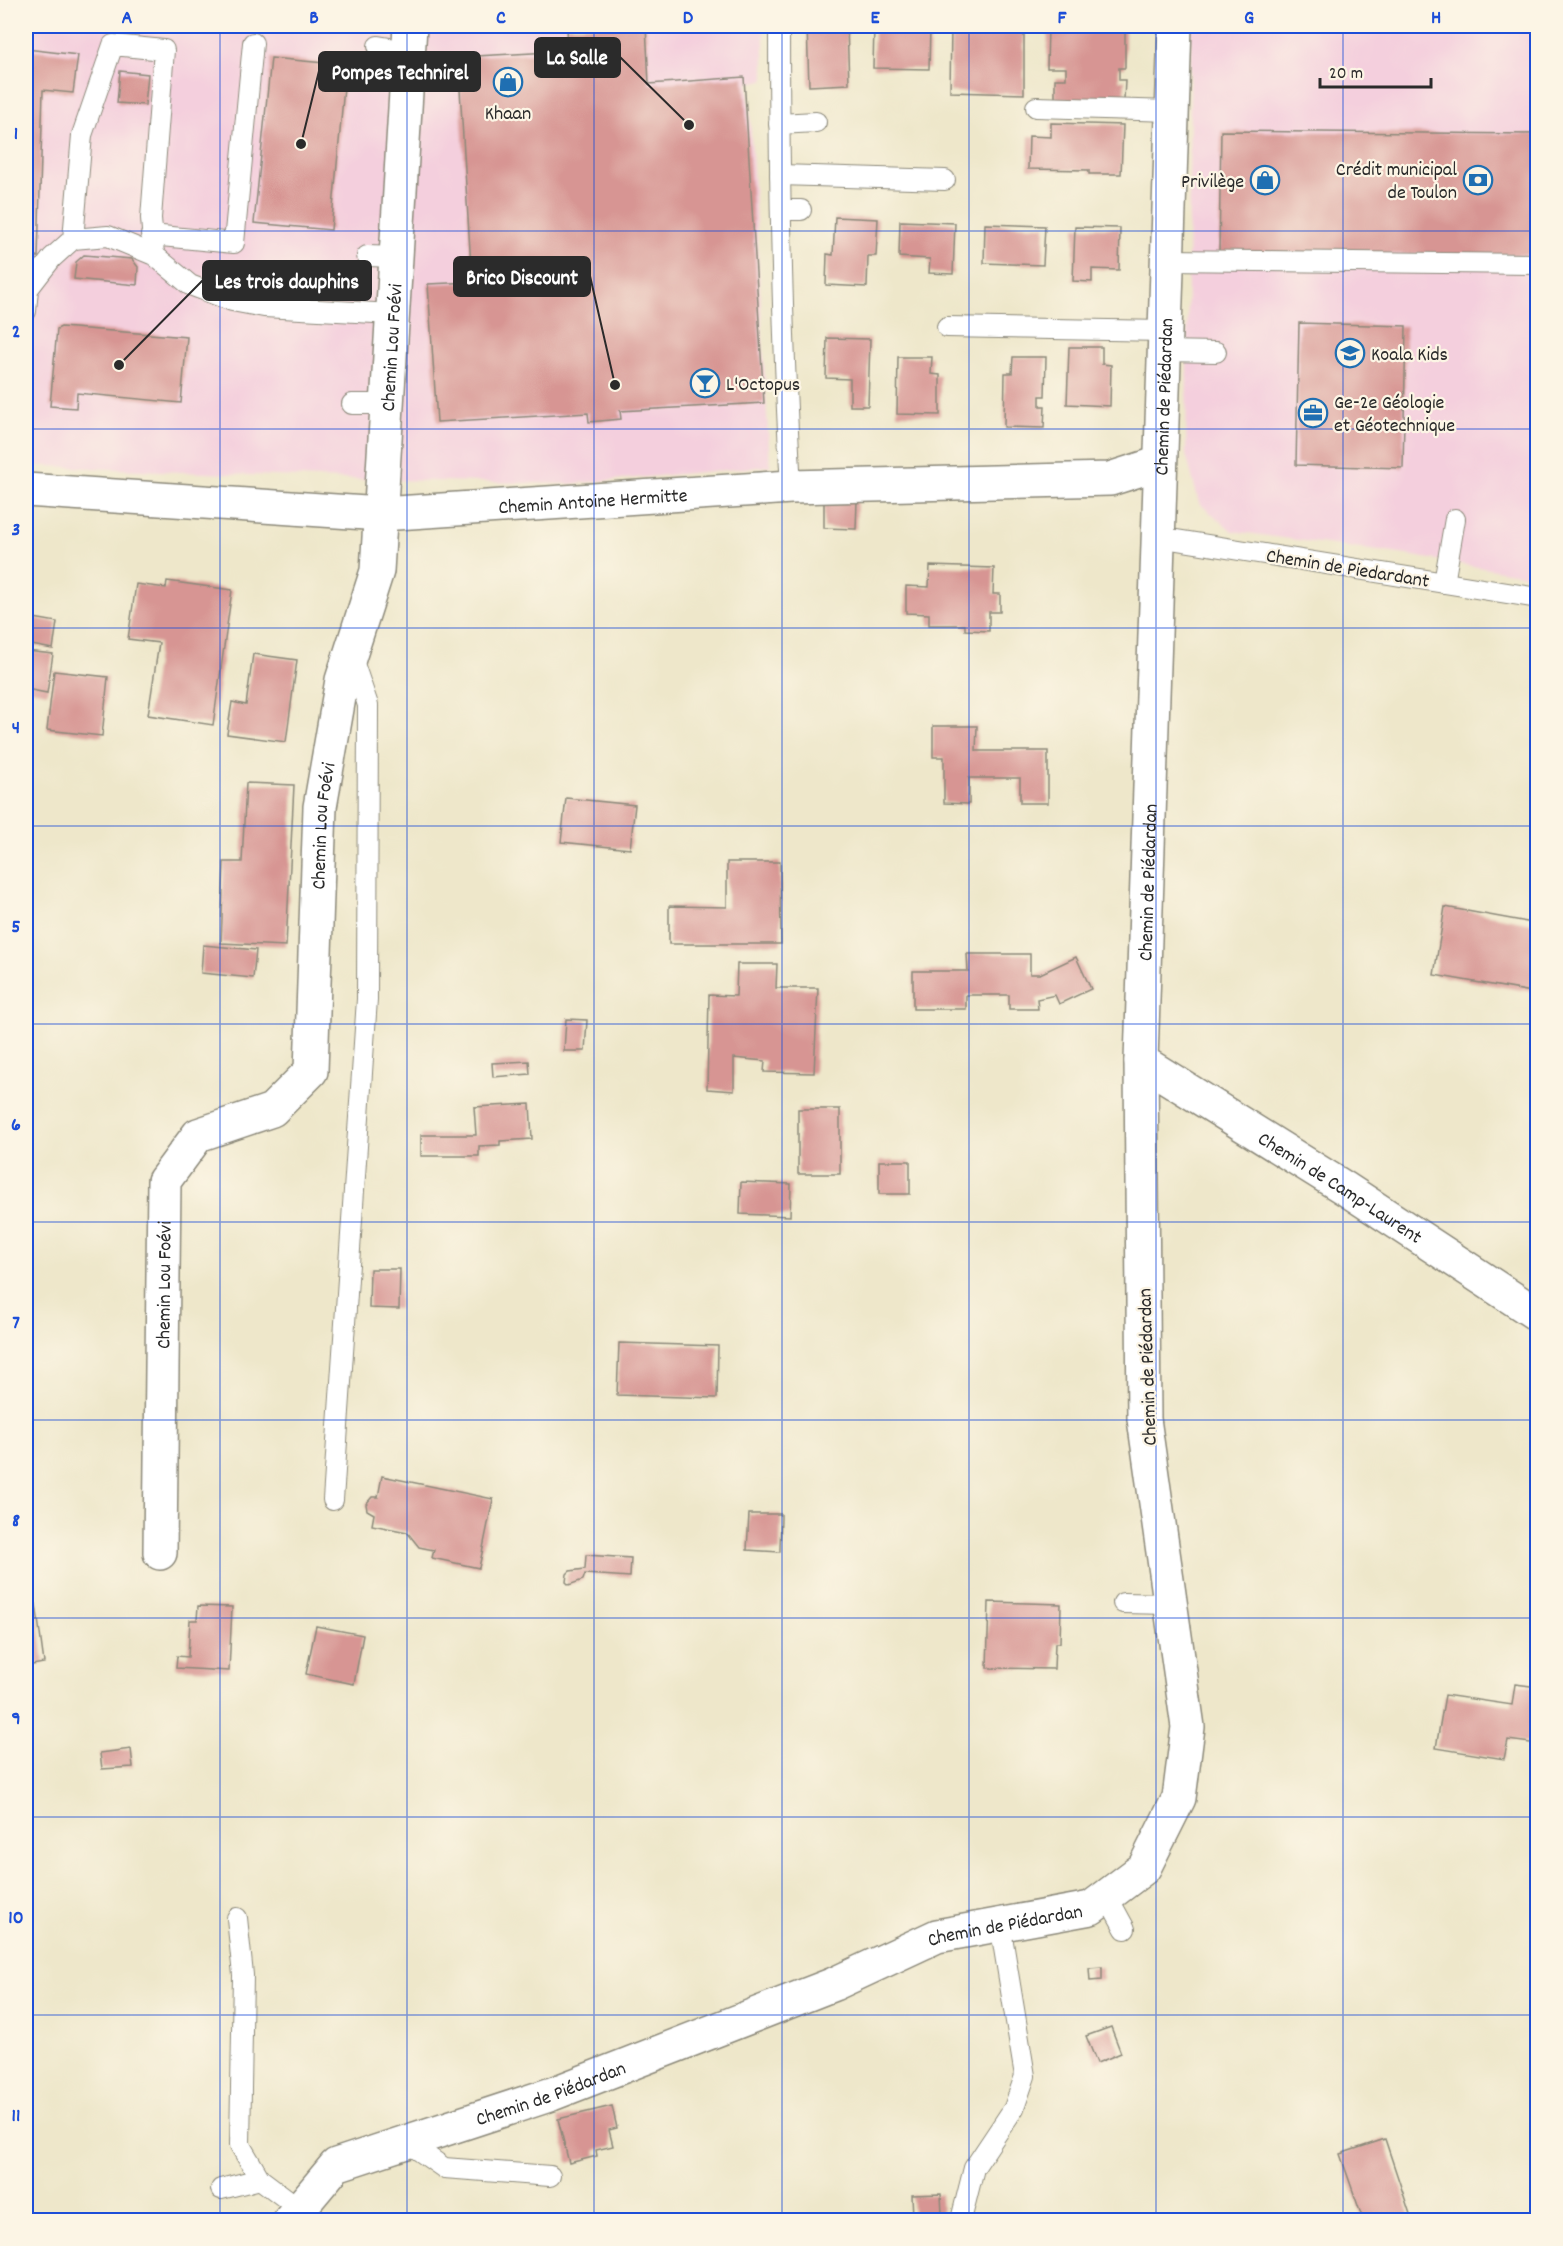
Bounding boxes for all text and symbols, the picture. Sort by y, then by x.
text: A [122,5,133,33]
text: B [309,5,319,33]
text: C [496,5,506,33]
text: D [683,5,694,33]
text: E [870,5,880,33]
text: F [1058,5,1068,33]
text: G [1244,5,1254,33]
text: H [1431,5,1441,33]
callout: La Salle [535,38,620,77]
text: La Salle [546,45,608,75]
scale bar [1320,51,1431,89]
callout: Pompes Technirel [319,52,480,91]
text: Pompes Technirel [331,60,470,90]
text: 20 m [1329,62,1363,87]
shop icon: Khaan [492,66,524,98]
place label: Khaan [485,101,531,129]
text: 1 [14,121,18,149]
place label: Crédit municipal de Toulon [1336,157,1457,208]
shop icon: Privilège [1249,164,1281,196]
bank icon: Crédit municipal de Toulon [1462,164,1494,196]
place label: Privilège [1181,169,1244,197]
callout: Brico Discount [454,257,590,296]
callout: Les trois dauphins [203,261,371,300]
text: Brico Discount [466,265,578,295]
text: Les trois dauphins [215,269,359,299]
street label: Chemin Lou Foévi [376,283,411,412]
street label: Chemin de Piédardan [1149,318,1182,476]
text: 2 [12,319,20,347]
school or university icon: Koala Kids [1334,337,1366,369]
place label: Koala Kids [1371,342,1448,370]
bar icon: L'Octopus [689,367,721,399]
place label: L'Octopus [726,372,800,400]
place label: Ge-2e Géologie et Géotechnique [1334,390,1455,441]
office icon: Ge-2e Géologie et Géotechnique [1297,397,1329,429]
street label: Chemin Antoine Hermitte [497,483,689,523]
text: 3 [12,517,20,545]
street label: Chemin de Piedardant [1264,543,1431,597]
text: 4 [12,715,20,743]
street label: Chemin Lou Foévi [306,760,345,890]
street label: Chemin de Piédardan [1133,803,1166,962]
text: 5 [11,914,21,942]
text: 6 [11,1112,21,1140]
street label: Chemin de Camp-Laurent [1252,1126,1427,1252]
street label: Chemin Lou Foévi [151,1221,181,1349]
street label: Chemin de Piédardan [1132,1288,1166,1446]
text: 7 [12,1310,20,1338]
text: 8 [12,1508,20,1536]
text: 9 [11,1706,21,1734]
street label: Chemin de Piédardan [923,1899,1085,1956]
text: 10 [8,1905,24,1933]
street label: Chemin de Piédardan [473,2056,631,2135]
text: 11 [12,2103,20,2131]

